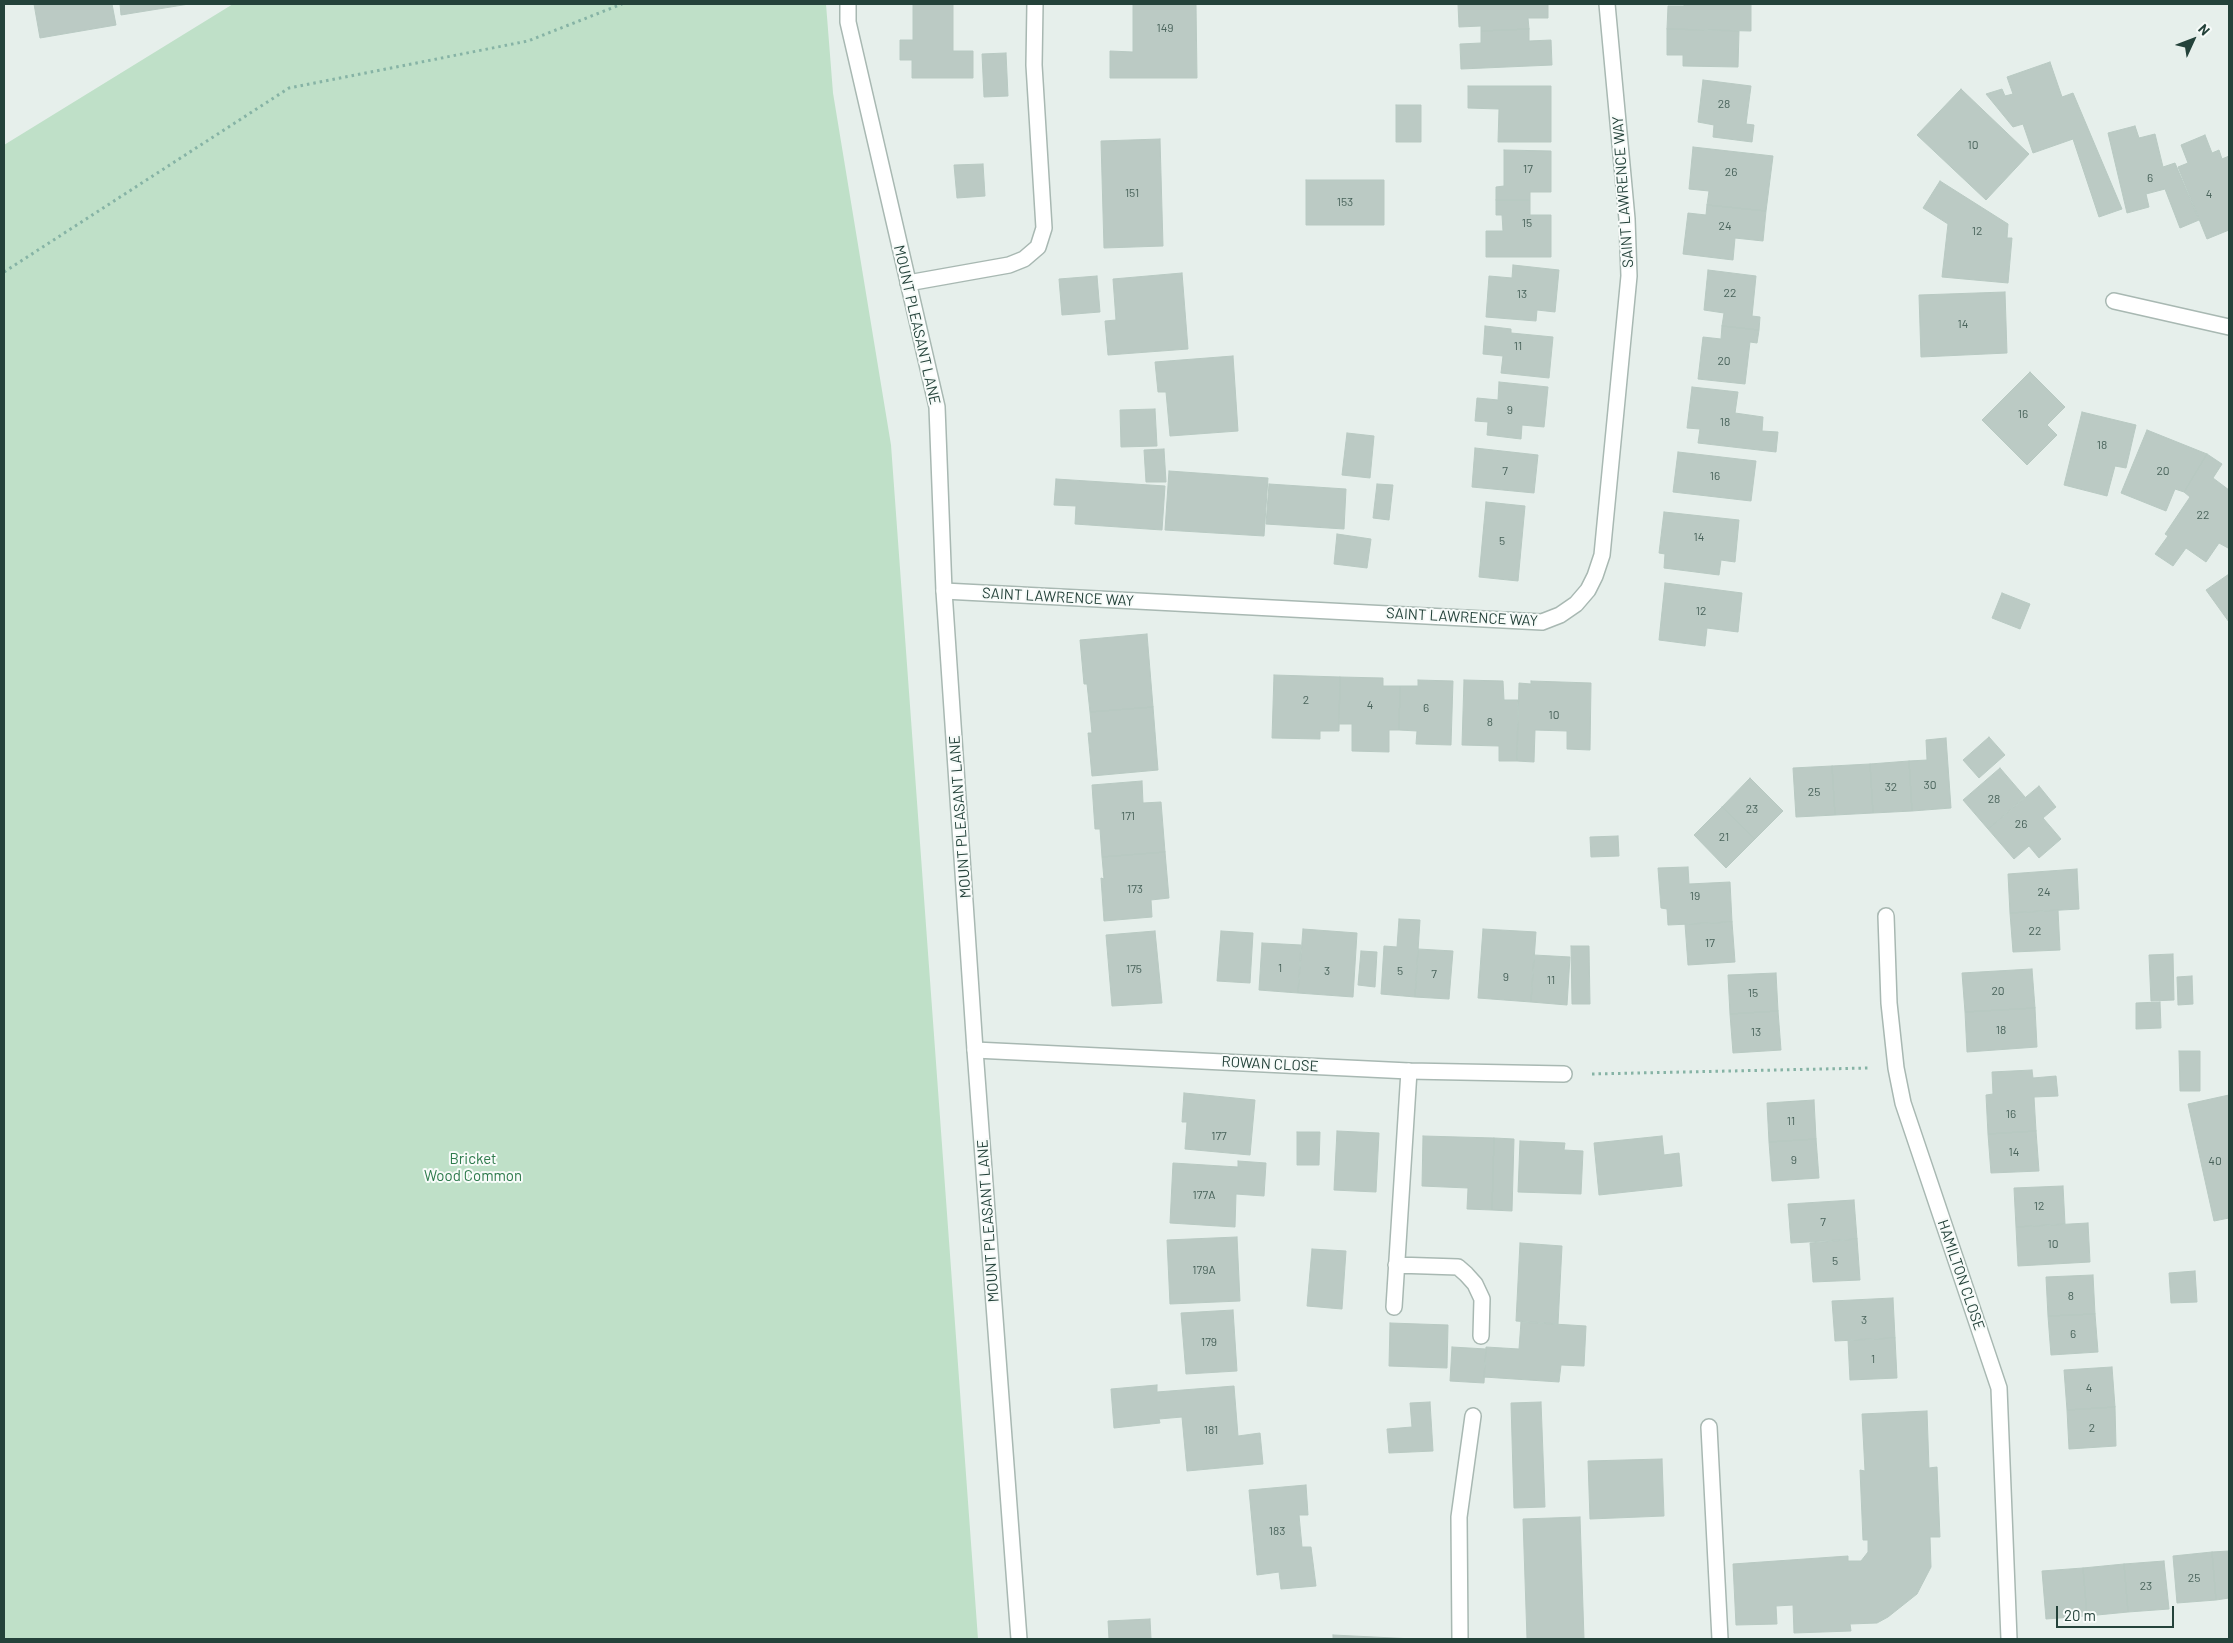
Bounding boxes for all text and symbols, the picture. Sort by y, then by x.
north arrow [2168,15,2218,65]
text: N [2195,20,2214,39]
house number: 149 [1156,21,1174,35]
house number: 28 [1718,97,1730,111]
street label: SAINT LAWRENCE WAY [1609,116,1637,268]
house number: 10 [1968,138,1978,152]
house number: 17 [1523,162,1533,176]
house number: 26 [1725,165,1737,179]
house number: 6 [2147,171,2153,185]
house number: 151 [1125,186,1139,200]
house number: 4 [2206,187,2212,201]
house number: 153 [1337,195,1353,209]
house number: 15 [1522,216,1532,230]
house number: 24 [1718,219,1732,233]
house number: 12 [1972,224,1982,238]
street label: MOUNT PLEASANT LANE [890,243,944,407]
house number: 22 [1724,286,1736,300]
house number: 13 [1517,287,1527,301]
house number: 14 [1958,317,1968,331]
house number: 11 [1514,339,1522,353]
house number: 20 [1717,354,1731,368]
house number: 9 [1507,403,1513,417]
house number: 16 [2018,407,2028,421]
house number: 18 [1720,415,1730,429]
house number: 18 [2097,438,2107,452]
house number: 7 [1502,464,1508,478]
house number: 20 [2156,464,2170,478]
house number: 16 [1710,469,1720,483]
house number: 22 [2197,508,2209,522]
house number: 14 [1694,530,1704,544]
house number: 5 [1499,534,1505,548]
street label: SAINT LAWRENCE WAY [982,584,1134,610]
street label: SAINT LAWRENCE WAY [1386,604,1538,630]
house number: 12 [1696,604,1706,618]
house number: 2 [1303,693,1309,707]
house number: 4 [1367,698,1373,712]
house number: 6 [1423,701,1429,715]
house number: 10 [1549,708,1559,722]
house number: 8 [1487,715,1493,729]
street label: MOUNT PLEASANT LANE [945,735,975,899]
house number: 30 [1924,778,1936,792]
house number: 32 [1885,780,1897,794]
house number: 25 [1808,785,1820,799]
house number: 28 [1988,792,2000,806]
house number: 23 [1746,802,1758,816]
house number: 171 [1121,809,1135,823]
house number: 26 [2015,817,2027,831]
house number: 21 [1719,830,1729,844]
house number: 173 [1127,882,1143,896]
house number: 24 [2037,885,2051,899]
house number: 19 [1690,889,1700,903]
house number: 22 [2029,924,2041,938]
house number: 17 [1705,936,1715,950]
house number: 1 [1278,961,1282,975]
house number: 175 [1126,962,1142,976]
house number: 3 [1324,964,1330,978]
house number: 5 [1397,964,1403,978]
house number: 7 [1431,967,1437,981]
house number: 9 [1503,970,1509,984]
house number: 11 [1547,973,1555,987]
house number: 20 [1991,984,2005,998]
house number: 15 [1748,986,1758,1000]
house number: 18 [1996,1023,2006,1037]
house number: 13 [1751,1025,1761,1039]
street label: ROWAN CLOSE [1221,1052,1319,1076]
house number: 16 [2006,1107,2016,1121]
house number: 11 [1787,1114,1795,1128]
house number: 177 [1211,1129,1227,1143]
street label: MOUNT PLEASANT LANE [973,1139,1003,1303]
house number: 14 [2009,1145,2019,1159]
park label: Bricket Wood Common [424,1150,522,1185]
house number: 9 [1791,1153,1797,1167]
house number: 40 [2208,1154,2222,1168]
house number: 177A [1193,1188,1215,1202]
house number: 12 [2034,1199,2044,1213]
house number: 7 [1820,1215,1826,1229]
street label: HAMILTON CLOSE [1934,1217,1988,1333]
house number: 10 [2048,1237,2058,1251]
house number: 5 [1832,1254,1838,1268]
house number: 179A [1192,1263,1216,1277]
house number: 8 [2068,1289,2074,1303]
house number: 3 [1861,1313,1867,1327]
house number: 6 [2070,1327,2076,1341]
house number: 179 [1201,1335,1217,1349]
house number: 1 [1871,1352,1875,1366]
house number: 4 [2086,1381,2092,1395]
house number: 2 [2089,1421,2095,1435]
house number: 181 [1204,1423,1218,1437]
house number: 183 [1269,1524,1285,1538]
house number: 25 [2188,1571,2200,1585]
house number: 23 [2140,1579,2152,1593]
scale bar [2058,1596,2176,1628]
text: 20 m [2064,1606,2096,1624]

